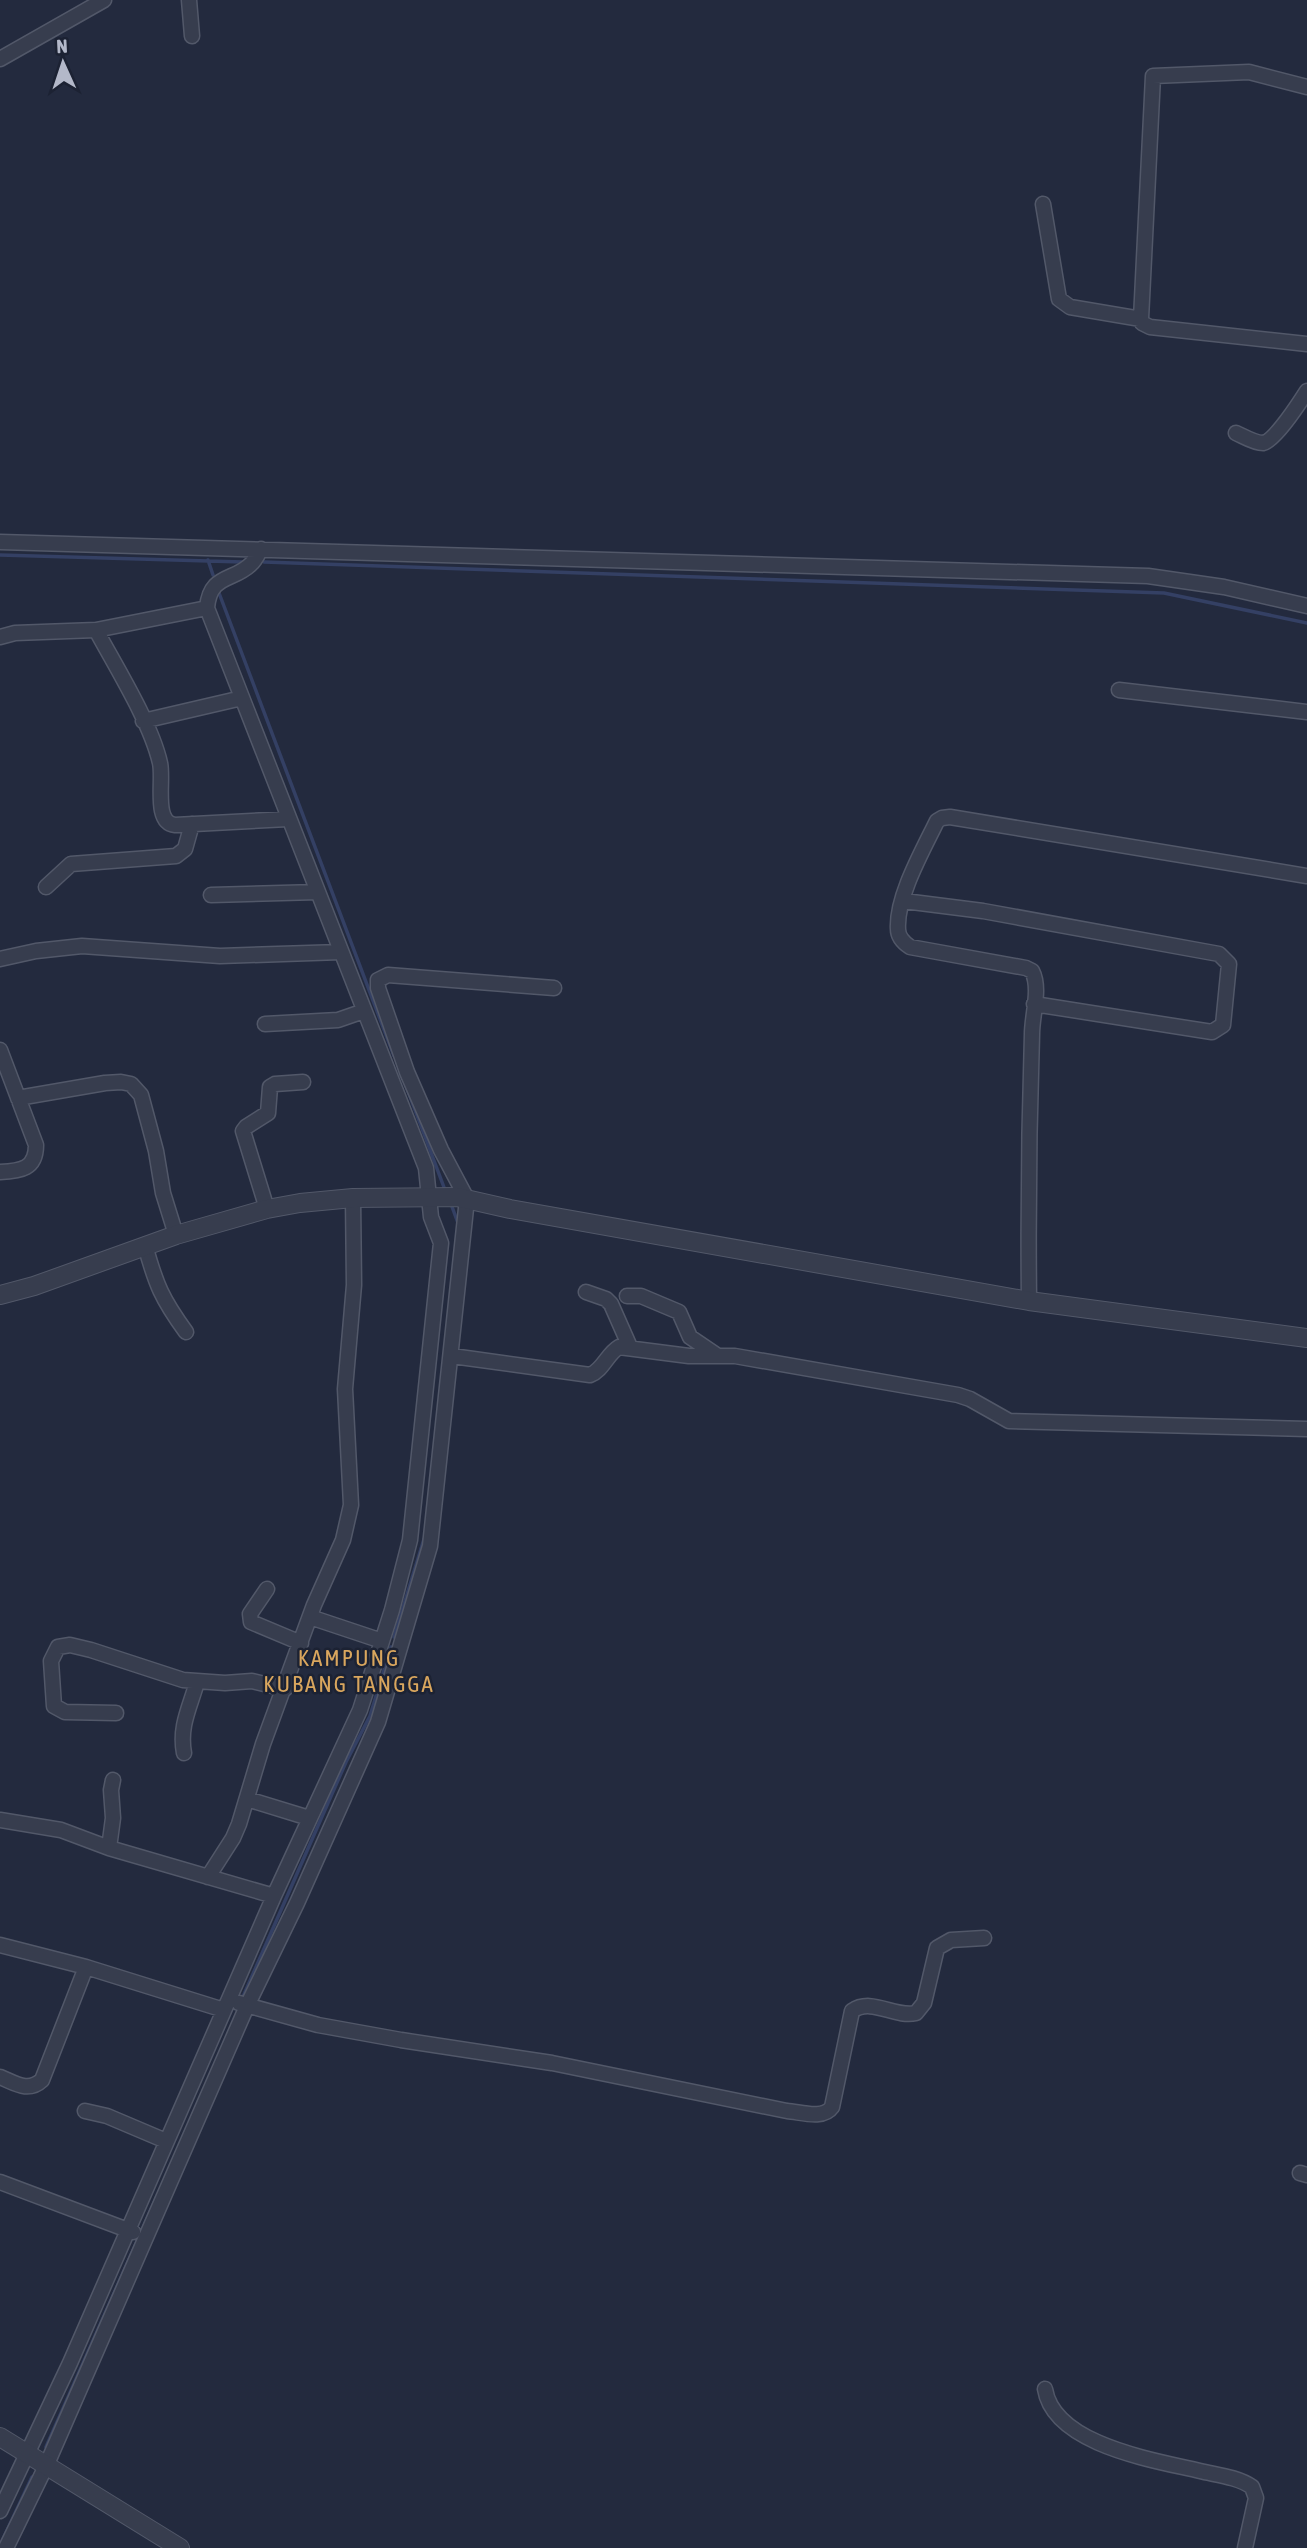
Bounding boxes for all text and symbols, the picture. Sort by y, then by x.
north arrow [28,28,98,98]
text: N [56,35,68,57]
district label: KAMPUNG KUBANG TANGGA [263,1645,435,1697]

